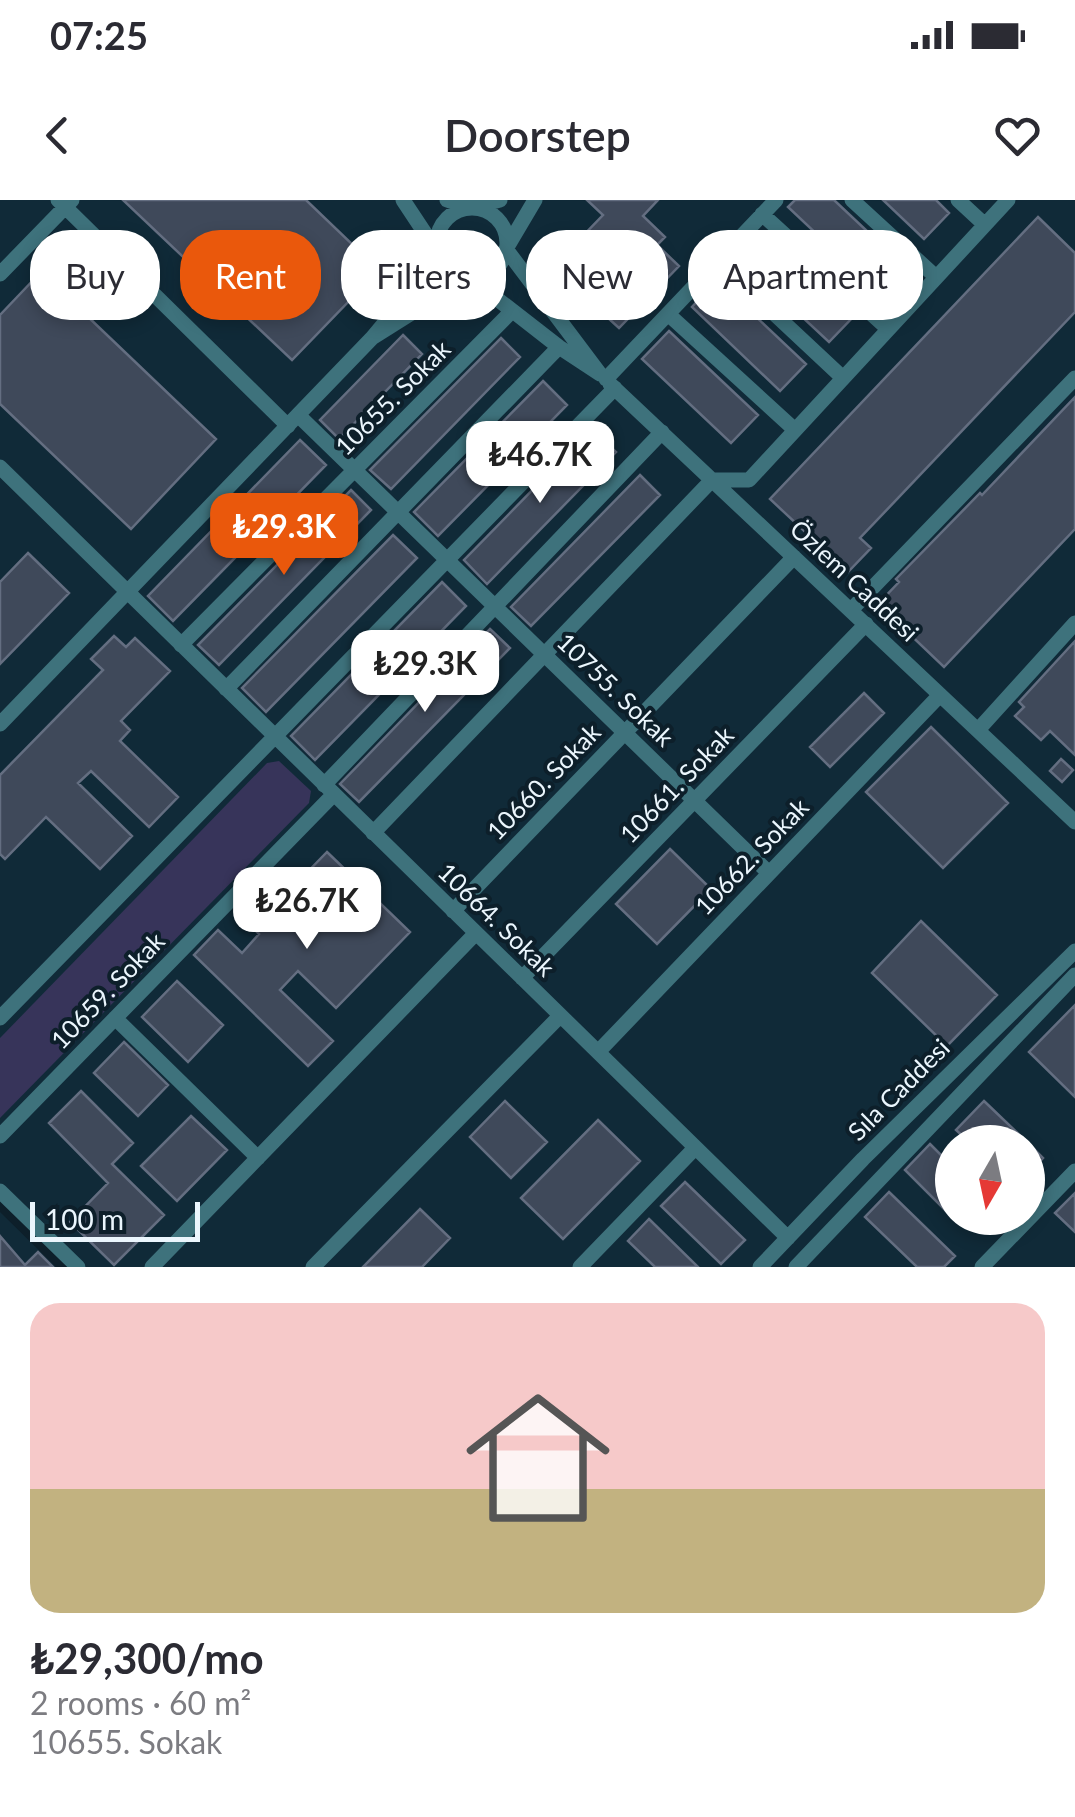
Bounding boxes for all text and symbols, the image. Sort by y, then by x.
text: 07:25 [50,12,148,58]
icon: back [30,108,85,163]
text: Doorstep [444,108,631,162]
icon: heart [990,108,1045,163]
chip: Buy [30,230,160,320]
chip: Rent [180,230,321,320]
chip: Filters [341,230,506,320]
chip: New [526,230,668,320]
chip: Apartment [688,230,923,320]
street label: 10655. Sokak [328,333,456,461]
pin: ₺46.7K [459,421,621,506]
text: ₺46.7K [488,434,592,473]
pin: ₺29.3K [203,493,365,578]
text: ₺29.3K [232,506,336,545]
street label: Özlem Caddesi [785,513,925,647]
street label: 10755. Sokak [552,626,681,752]
pin: ₺29.3K [344,630,506,715]
text: ₺29.3K [373,643,477,682]
street label: 10660. Sokak [480,716,606,845]
street label: 10661. Sokak [613,719,739,848]
street label: 10662. Sokak [688,791,814,920]
street label: 10664. Sokak [433,856,562,982]
pin: ₺26.7K [226,867,388,952]
text: ₺26.7K [255,880,359,919]
street label: 10659. Sokak [44,925,170,1054]
street label: Sıla Caddesi [841,1032,955,1146]
north arrow [935,1125,1045,1235]
map controls [935,1125,1045,1235]
scale bar [30,1197,200,1242]
text: 100 m [45,1202,124,1236]
icon: home [448,1368,628,1548]
text: ₺29,300/mo [30,1633,264,1683]
text: 2 rooms · 60 m² [30,1683,251,1722]
text: 10655. Sokak [30,1722,222,1761]

